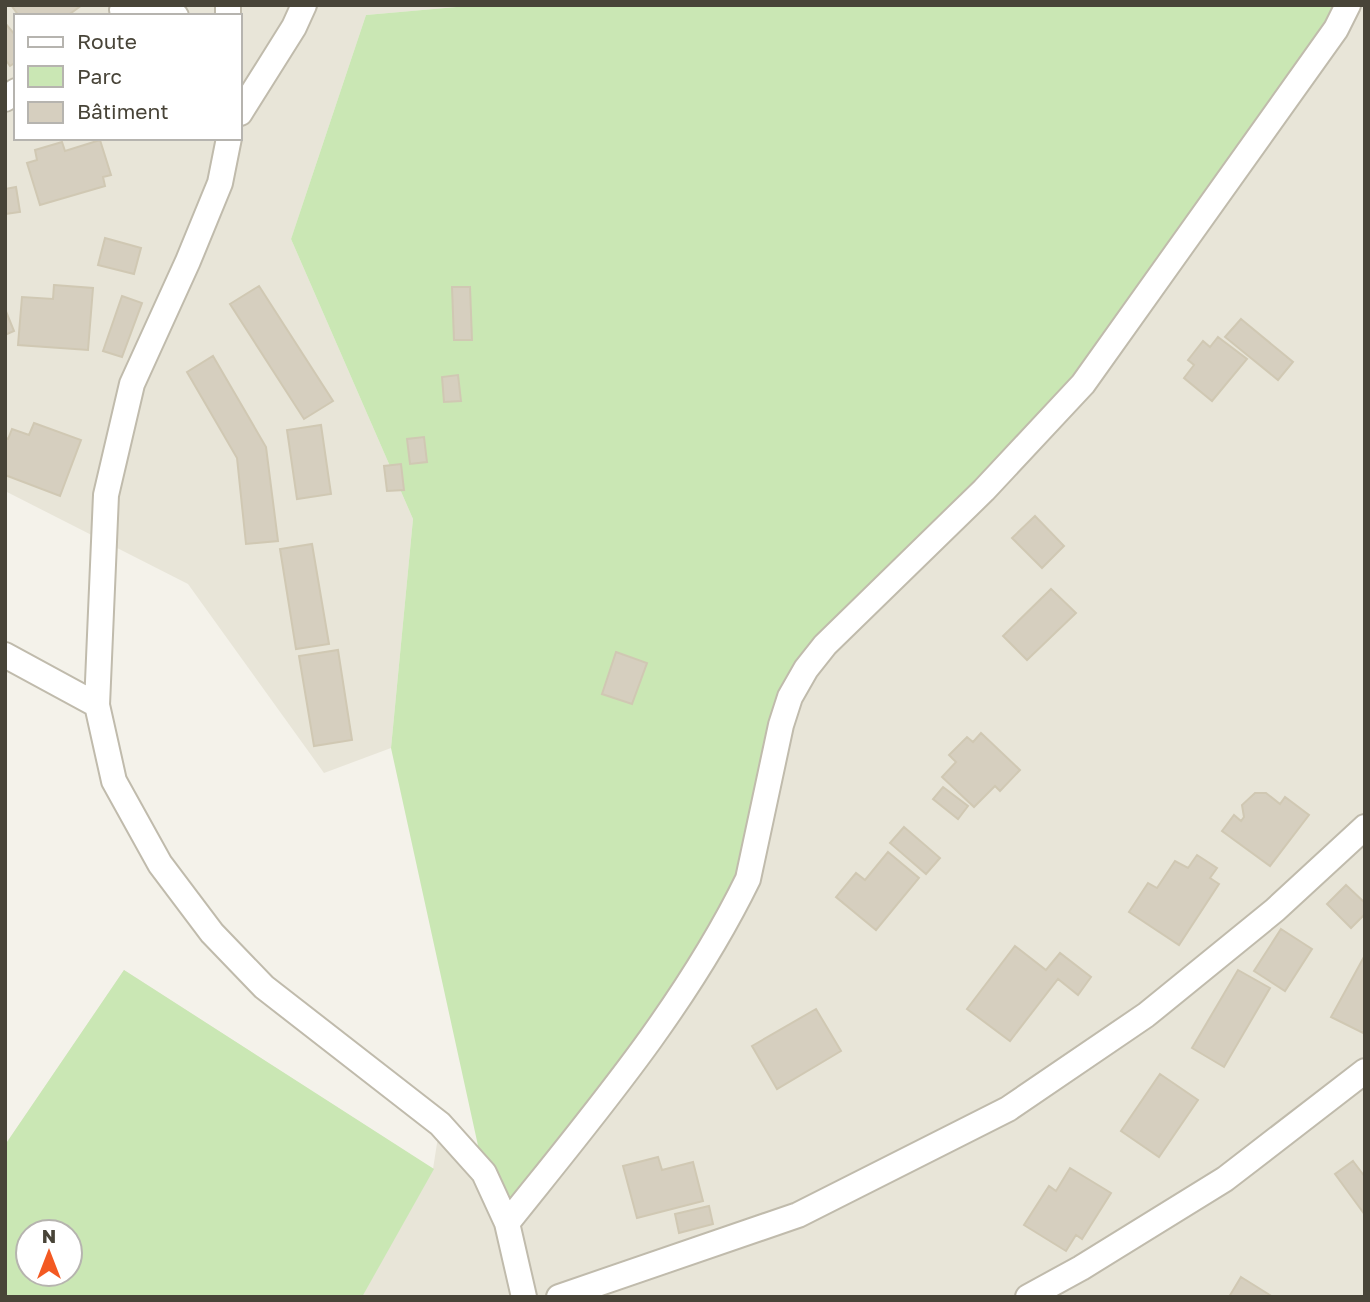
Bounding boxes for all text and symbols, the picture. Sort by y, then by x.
legend [14,14,242,140]
text: Route [77,28,137,54]
text: Parc [77,63,122,89]
text: Bâtiment [77,98,169,124]
north arrow [14,1218,84,1288]
text: N [42,1224,56,1247]

